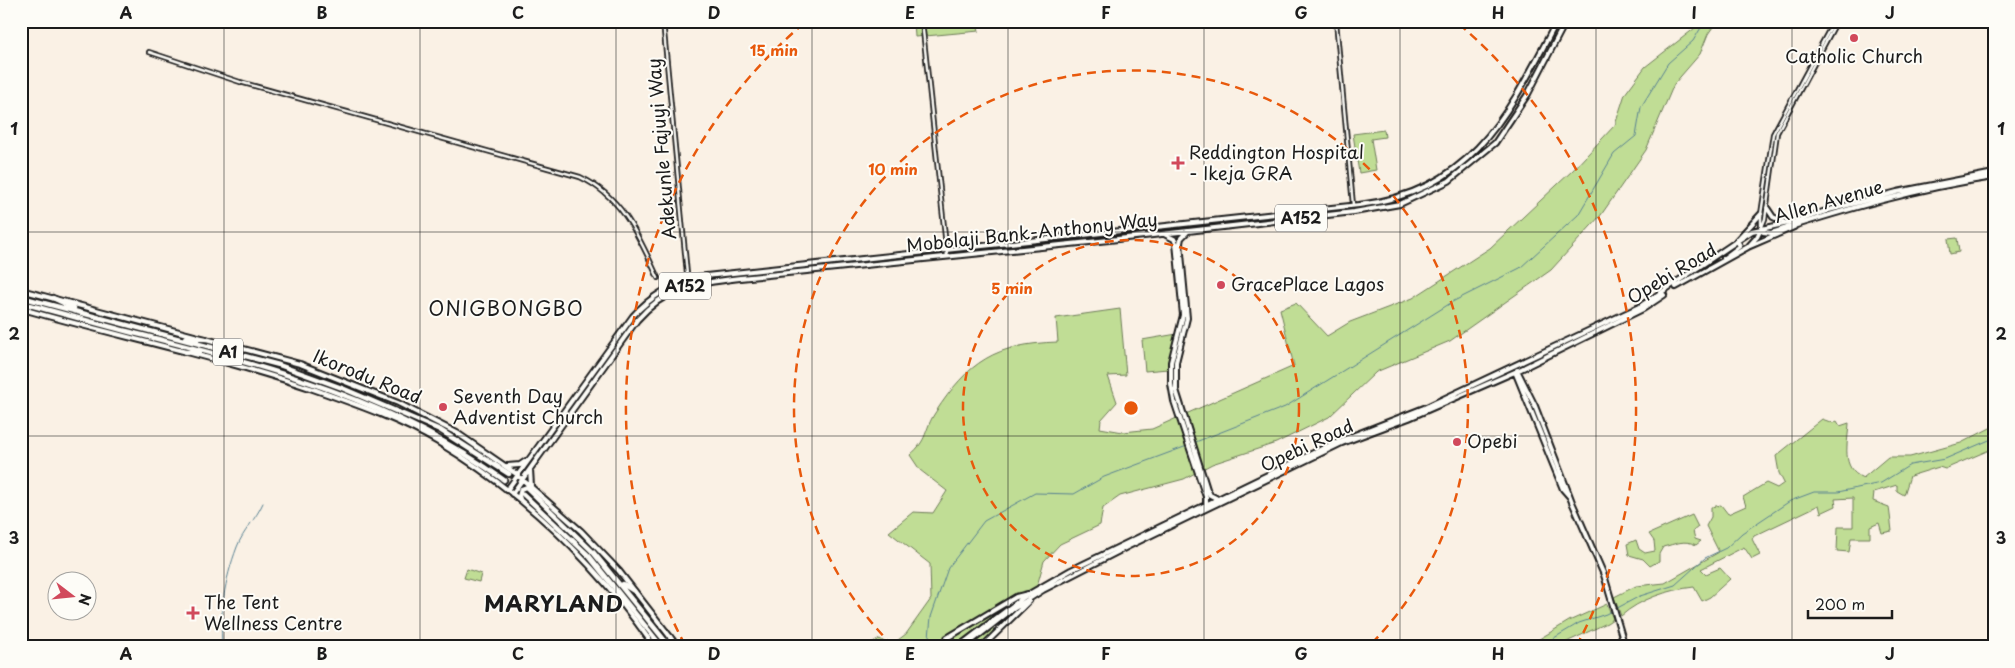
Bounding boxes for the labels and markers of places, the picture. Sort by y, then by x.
marker: Catholic Church [1848,32,1860,44]
place label: Catholic Church [1785,42,1923,69]
place label: Reddington Hospital - Ikeja GRA [1189,138,1364,186]
marker: Reddington Hospital - Ikeja GRA [1171,156,1185,170]
place label: GracePlace Lagos [1231,270,1384,297]
marker: GracePlace Lagos [1215,279,1227,291]
place label: Seventh Day Adventist Church [453,382,603,430]
centre of rings [1122,399,1140,417]
marker: Seventh Day Adventist Church [437,401,449,413]
place label: Opebi [1467,427,1517,454]
marker: Opebi [1451,436,1463,448]
place label: The Tent Wellness Centre [204,588,342,636]
marker: The Tent Wellness Centre [186,606,200,620]

